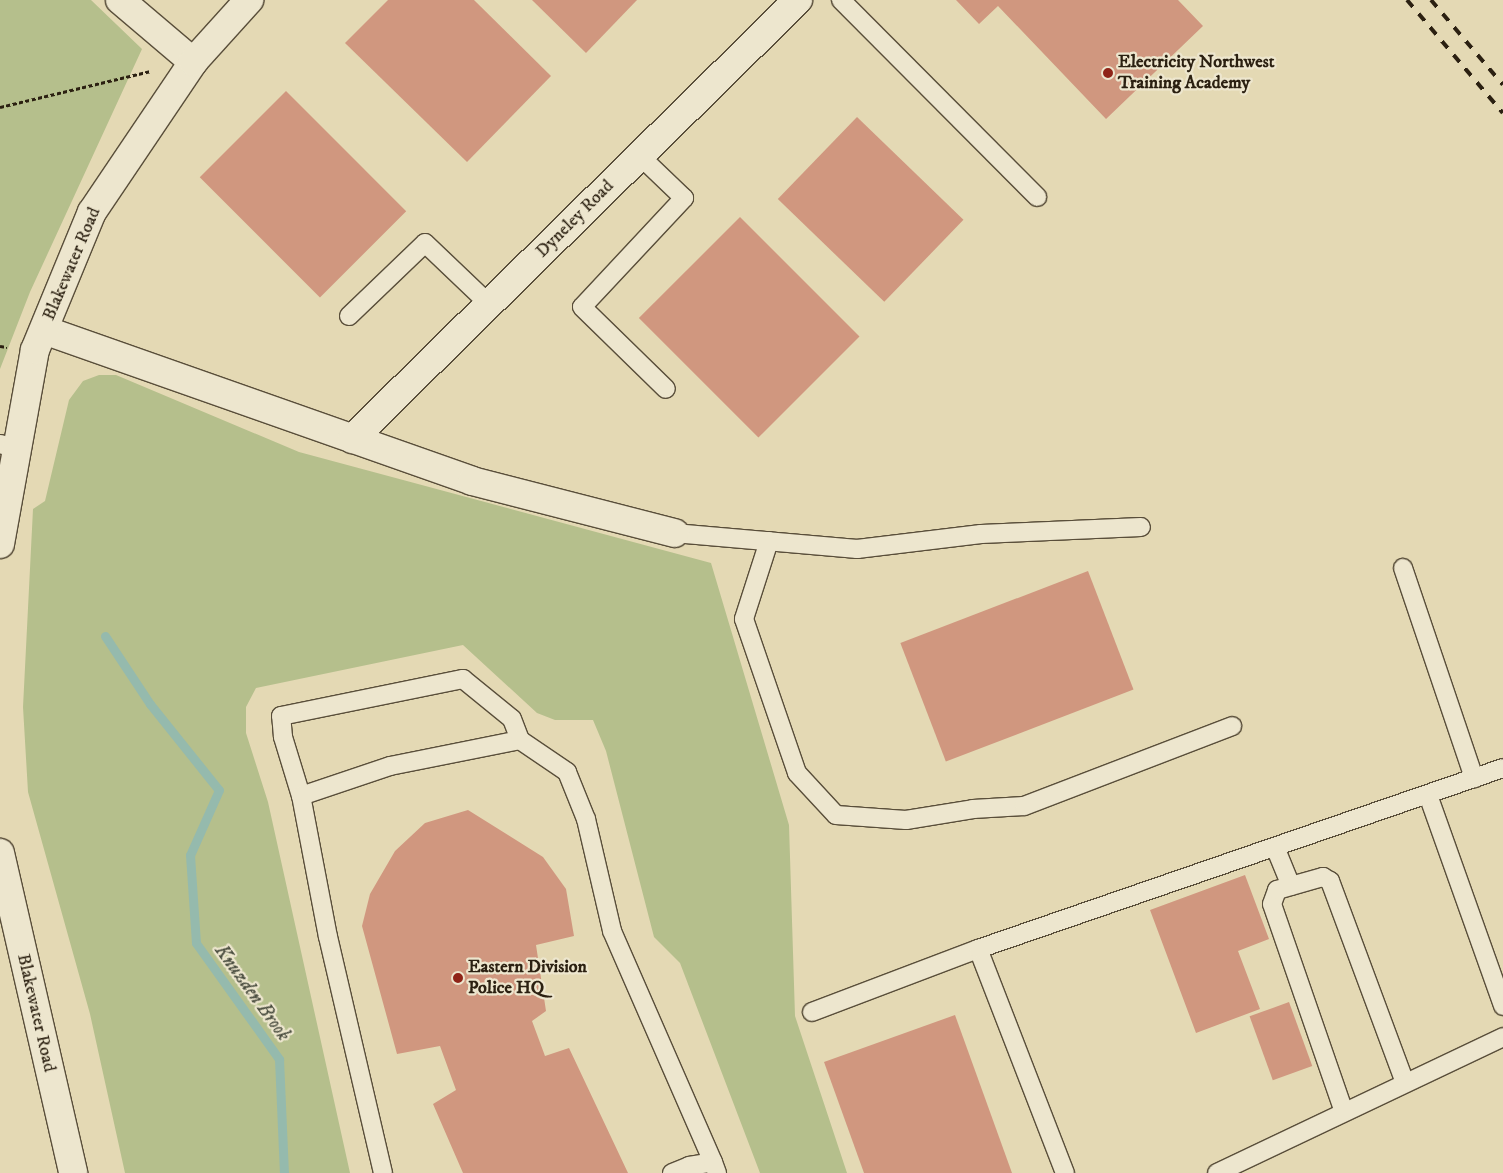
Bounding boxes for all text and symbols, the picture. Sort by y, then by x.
place label: Electricity Northwest Training Academy [1118,52,1274,94]
marker: Electricity Northwest Training Academy [1102,67,1114,79]
street label: Dyneley Road [532,176,618,262]
street label: Blakewater Road [38,204,106,324]
water label: Knuzden Brook [209,940,295,1046]
street label: Blakewater Road [12,952,60,1074]
place label: Eastern Division Police HQ [468,957,587,1000]
marker: Eastern Division Police HQ [452,972,464,984]

